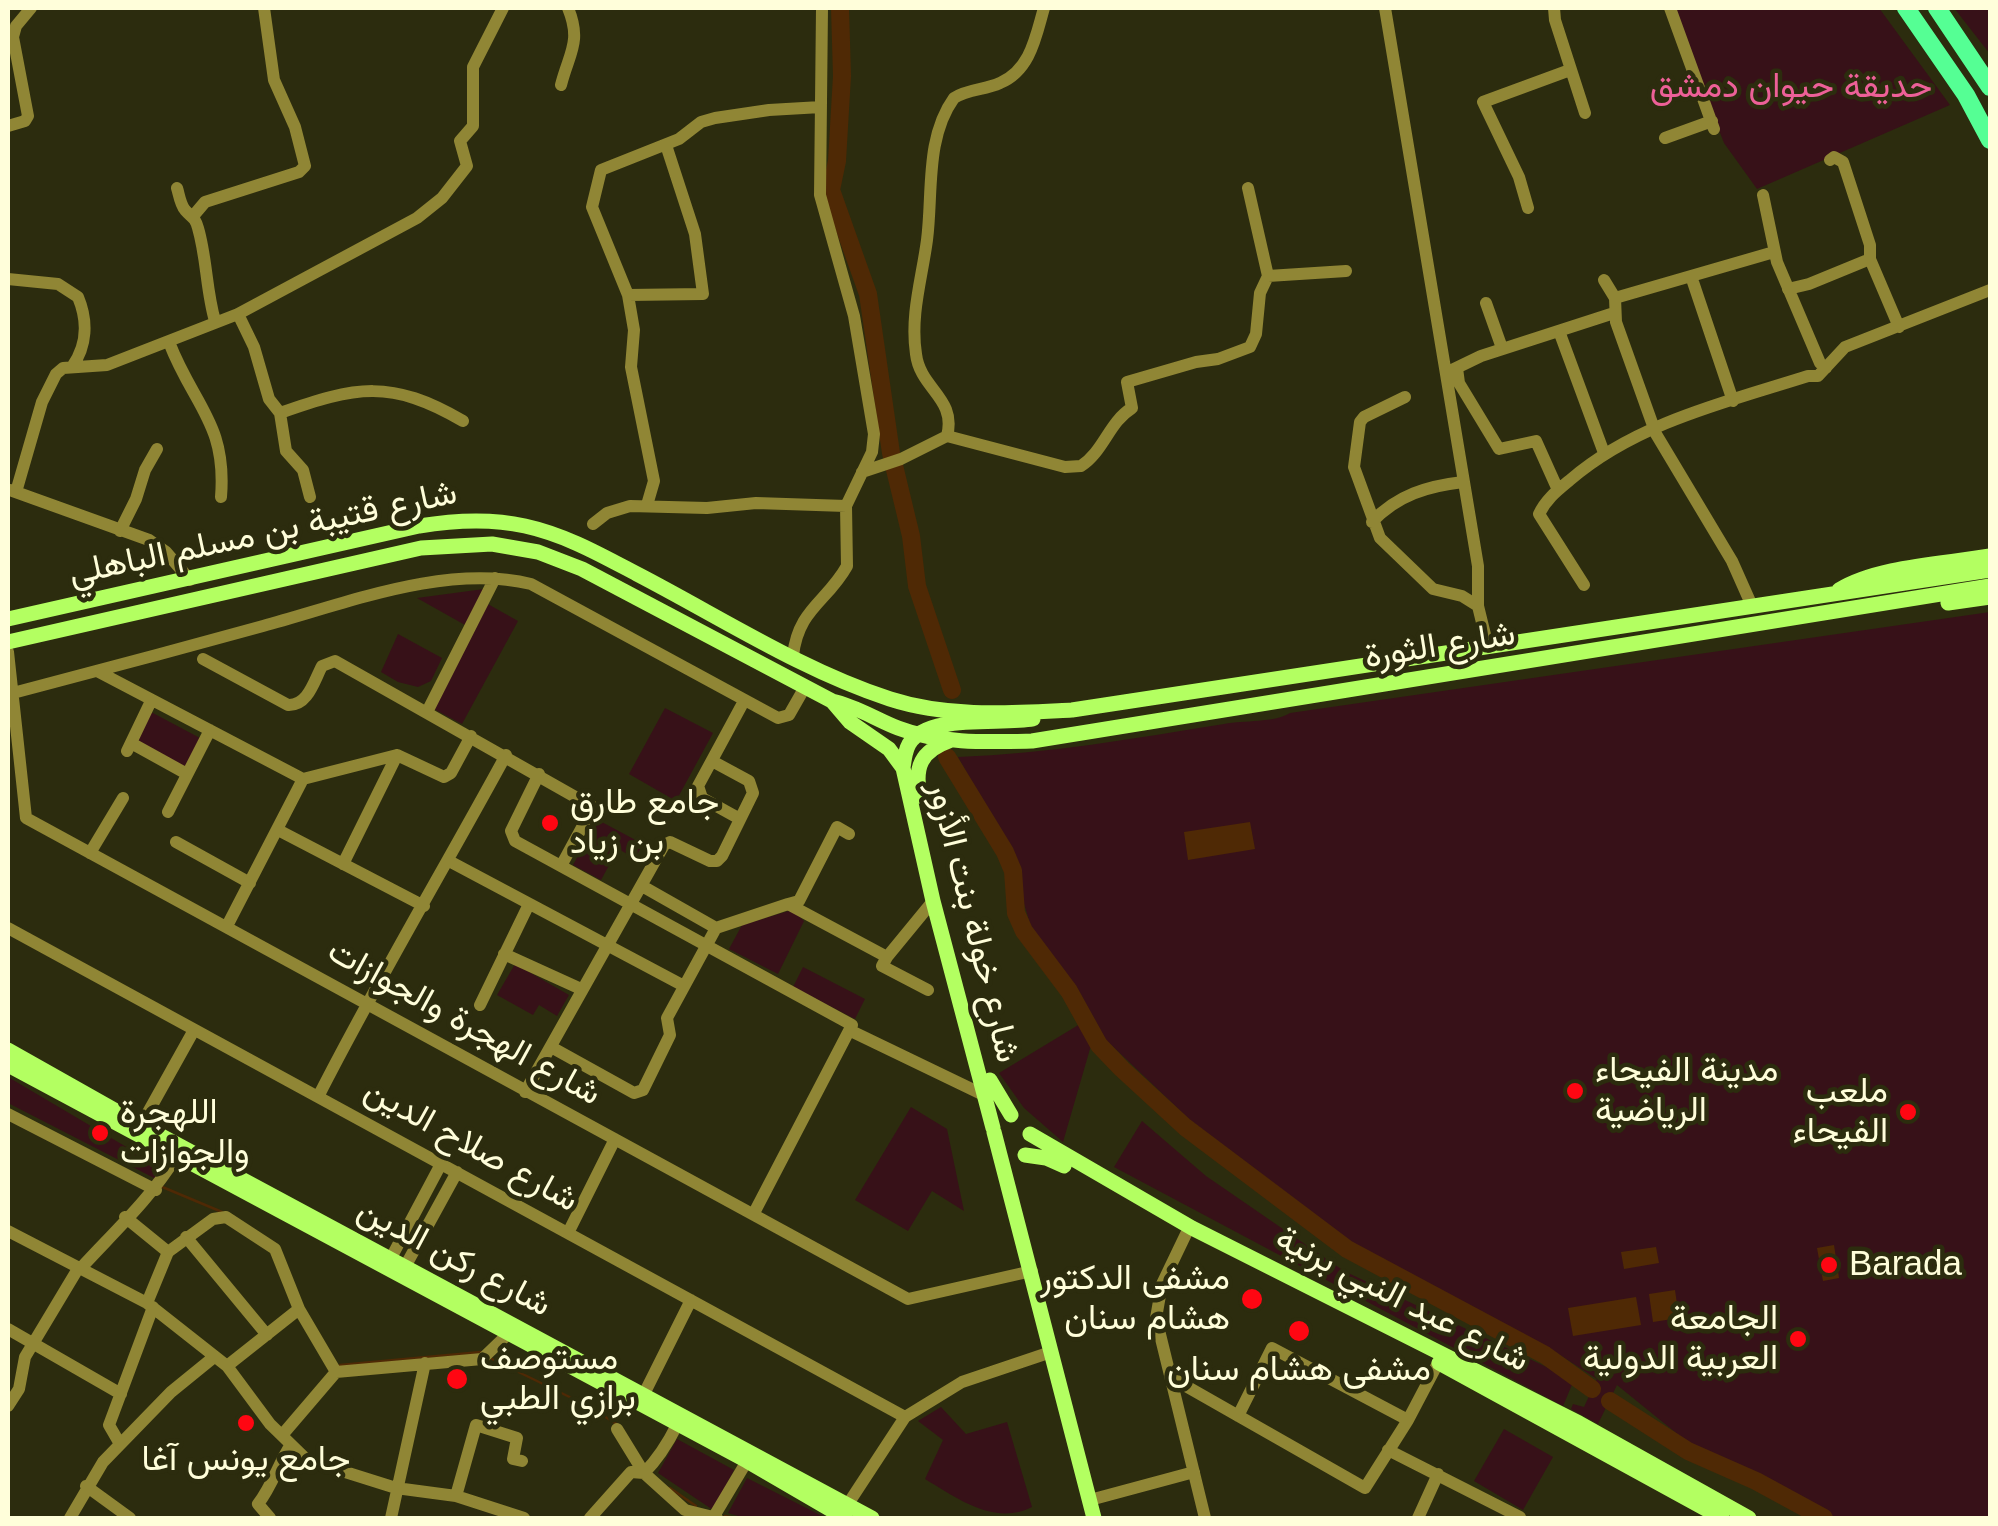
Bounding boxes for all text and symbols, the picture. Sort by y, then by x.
park label: حديقة حيوان دمشق [1650,66,1932,108]
street label: شارع قتيبة بن مسلم الباهلي [65,472,461,596]
street label: شارع الثورة [1362,613,1518,679]
street label: شارع خولة بنت الأزور [918,777,1028,1067]
place label: جامع طارق بن زياد [570,782,719,864]
marker: جامع طارق بن زياد [539,812,561,834]
street label: شارع الهجرة والجوازات [320,930,608,1116]
place label: مدينة الفيحاء الرياضية [1595,1050,1778,1132]
street label: شارع صلاح الدين [357,1070,585,1222]
place label: ملعب الفيحاء [1793,1071,1888,1153]
marker: مدينة الفيحاء الرياضية [1564,1080,1586,1102]
place label: اللهجرة والجوازات [120,1092,250,1174]
marker: ملعب الفيحاء [1897,1101,1919,1123]
marker: اللهجرة والجوازات [89,1122,111,1144]
street label: شارع ركن الدين [350,1189,558,1327]
street label: شارع عبد النبي برنية [1268,1218,1536,1382]
place label: Barada [1849,1244,1962,1286]
marker: Barada [1818,1254,1840,1276]
place label: مشفى الدكتور هشام سنان [1040,1258,1230,1340]
marker: مشفى الدكتور هشام سنان [1239,1286,1265,1312]
place label: الجامعة العربية الدولية [1583,1298,1778,1380]
marker: مشفى هشام سنان [1286,1318,1312,1344]
marker: الجامعة العربية الدولية [1787,1328,1809,1350]
place label: مستوصف برازي الطبي [480,1338,636,1420]
place label: مشفى هشام سنان [1167,1349,1431,1391]
marker: مستوصف برازي الطبي [444,1366,470,1392]
marker: جامع يونس آغا [235,1412,257,1434]
place label: جامع يونس آغا [142,1439,350,1481]

